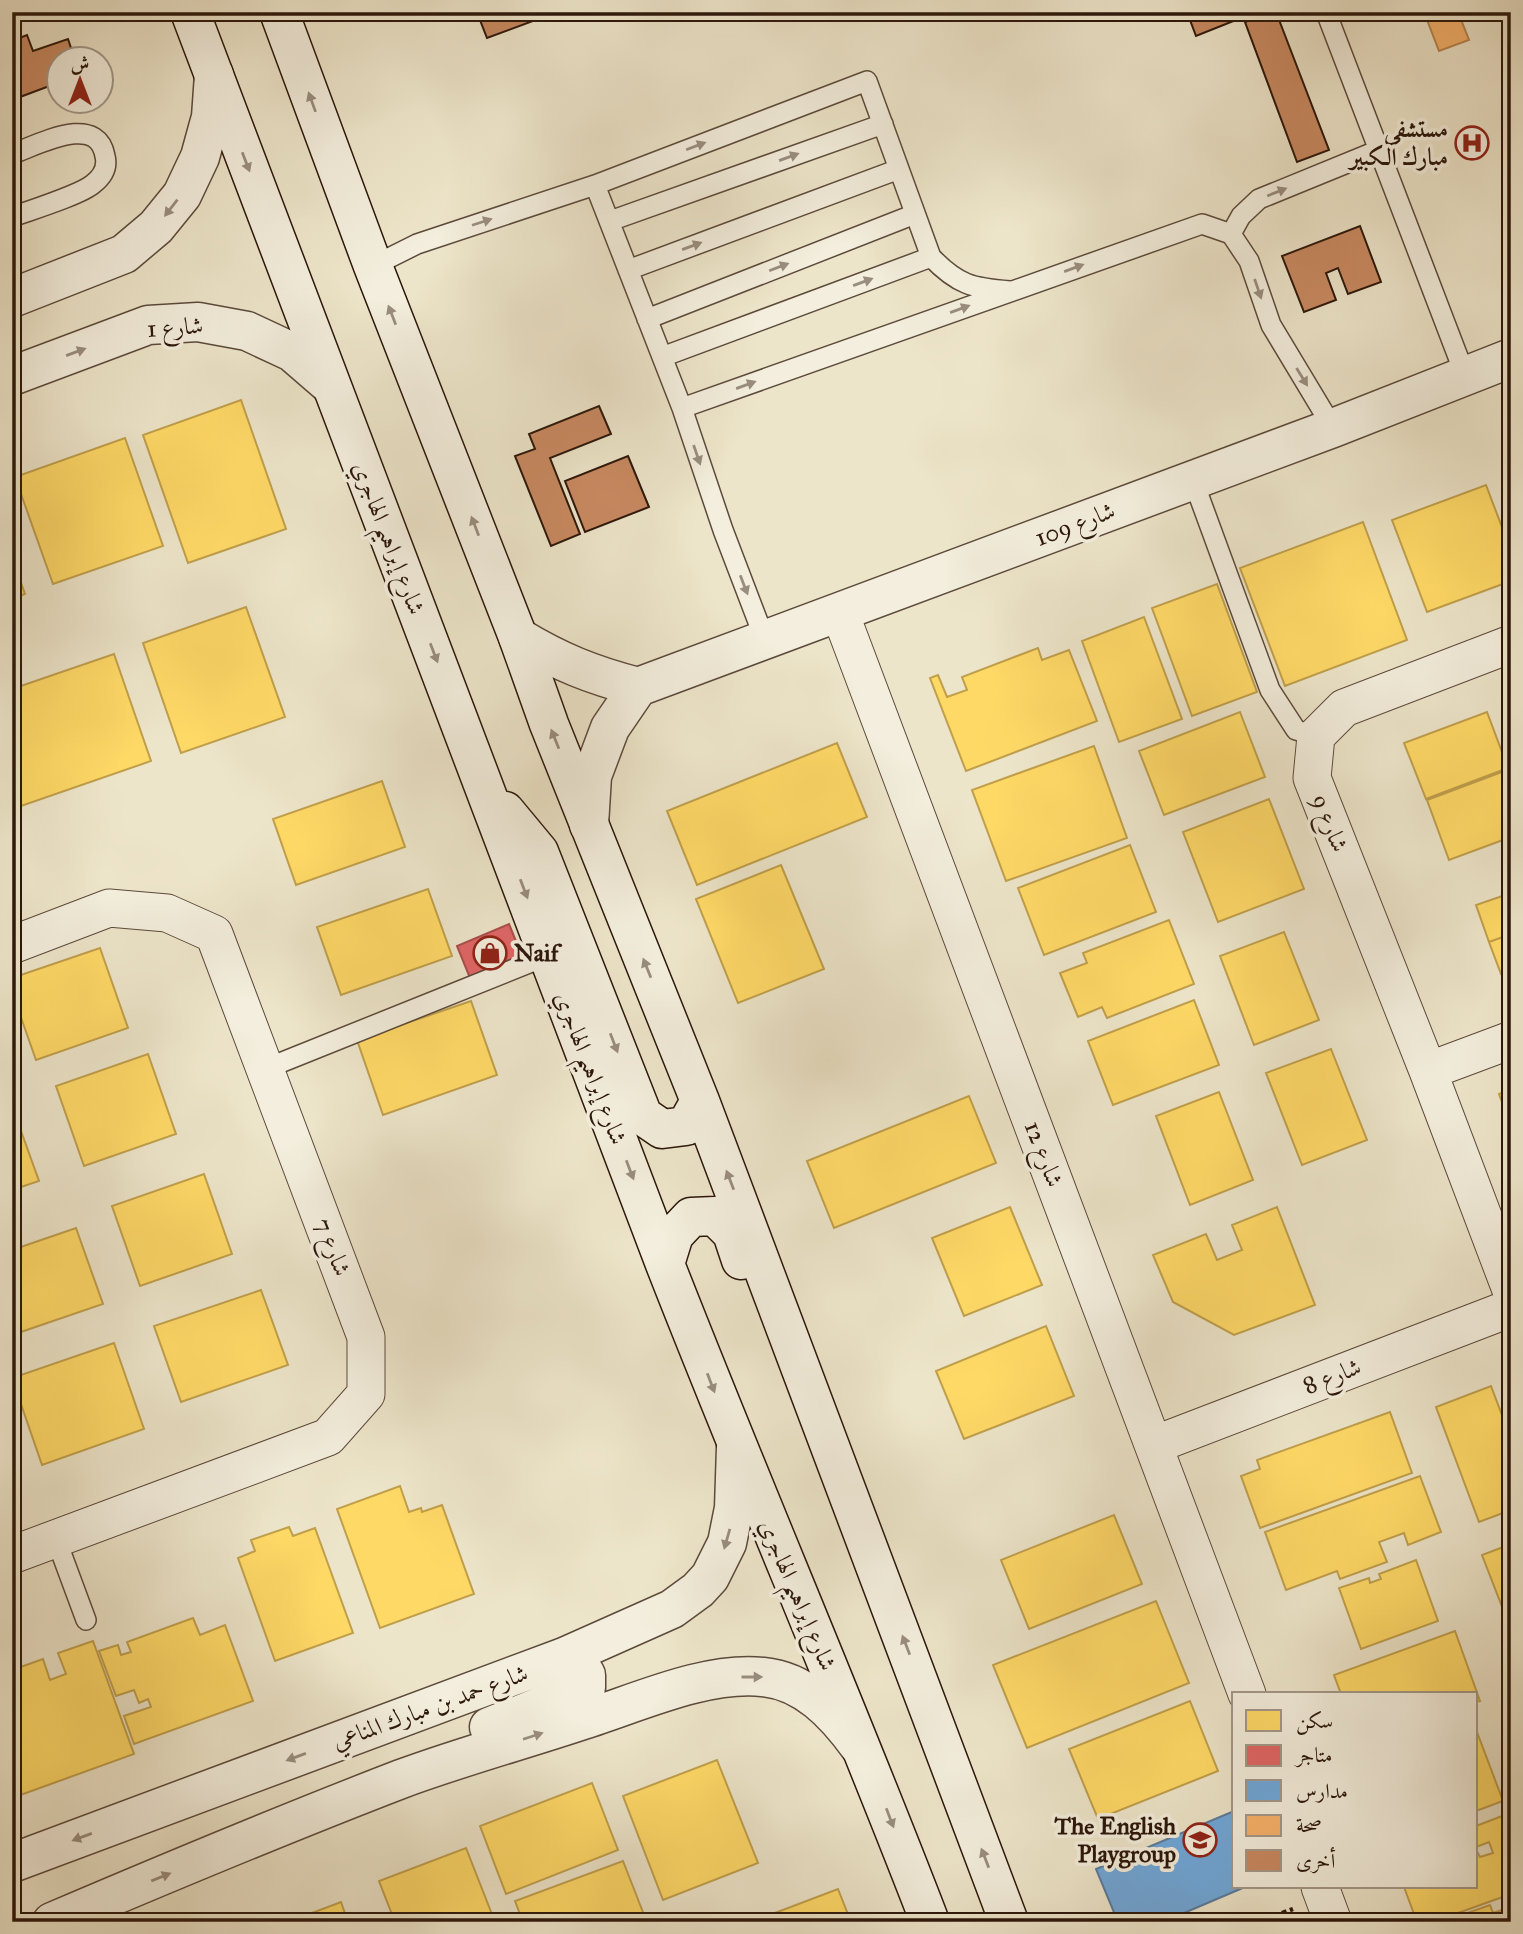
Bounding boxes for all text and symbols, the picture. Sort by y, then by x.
north arrow [46,46,116,116]
text: ش [71,52,89,75]
one-way arrow [306,91,317,112]
place label: مستشفى مبارك الكبير [1347,114,1448,172]
hospital icon: مستشفى مبارك الكبير [1453,124,1491,162]
one-way arrow [686,140,707,151]
one-way arrow [241,152,252,173]
one-way arrow [779,152,800,163]
one-way arrow [1267,187,1288,198]
one-way arrow [164,198,179,216]
one-way arrow [472,216,493,227]
one-way arrow [682,240,703,251]
one-way arrow [769,262,790,273]
one-way arrow [1064,262,1085,273]
one-way arrow [853,276,874,287]
one-way arrow [1253,279,1264,300]
one-way arrow [950,303,971,314]
one-way arrow [386,304,397,325]
street label: شارع 1 [146,310,204,349]
one-way arrow [66,346,87,357]
one-way arrow [1296,367,1308,386]
one-way arrow [735,379,756,390]
one-way arrow [692,444,703,465]
street label: شارع إبراهيم الهاجري [338,457,432,622]
street label: شارع 109 [1031,495,1121,558]
one-way arrow [469,516,480,537]
one-way arrow [739,575,750,596]
one-way arrow [428,643,439,664]
one-way arrow [549,729,560,750]
street label: شارع 9 [1300,790,1355,858]
one-way arrow [518,878,529,899]
shop icon: Naif [471,934,509,972]
place label: Naif [514,938,563,968]
one-way arrow [641,957,652,978]
street label: شارع إبراهيم الهاجري [540,987,634,1152]
one-way arrow [609,1032,620,1053]
street label: شارع 12 [1013,1117,1070,1193]
one-way arrow [624,1160,635,1181]
one-way arrow [724,1169,735,1190]
street label: شارع 7 [304,1214,358,1282]
street label: شارع 8 [1299,1351,1367,1405]
one-way arrow [706,1372,717,1393]
street label: شارع إبراهيم الهاجري [744,1515,843,1679]
one-way arrow [722,1528,732,1549]
one-way arrow [900,1634,911,1655]
street label: شارع حمد بن مبارك المناعي [328,1658,534,1761]
one-way arrow [741,1671,763,1683]
legend [1232,1692,1478,1888]
text: سكن [1296,1708,1333,1735]
one-way arrow [523,1730,544,1741]
text: متاجر [1294,1742,1333,1768]
one-way arrow [285,1752,306,1763]
text: مدارس [1296,1778,1348,1804]
one-way arrow [885,1808,896,1829]
place label: The English Playgroup [1054,1811,1177,1869]
text: صحة [1296,1812,1322,1838]
school or university icon: The English Playgroup [1181,1821,1219,1859]
one-way arrow [72,1832,93,1843]
text: أخرى [1296,1846,1335,1874]
one-way arrow [980,1847,991,1868]
one-way arrow [150,1872,171,1883]

